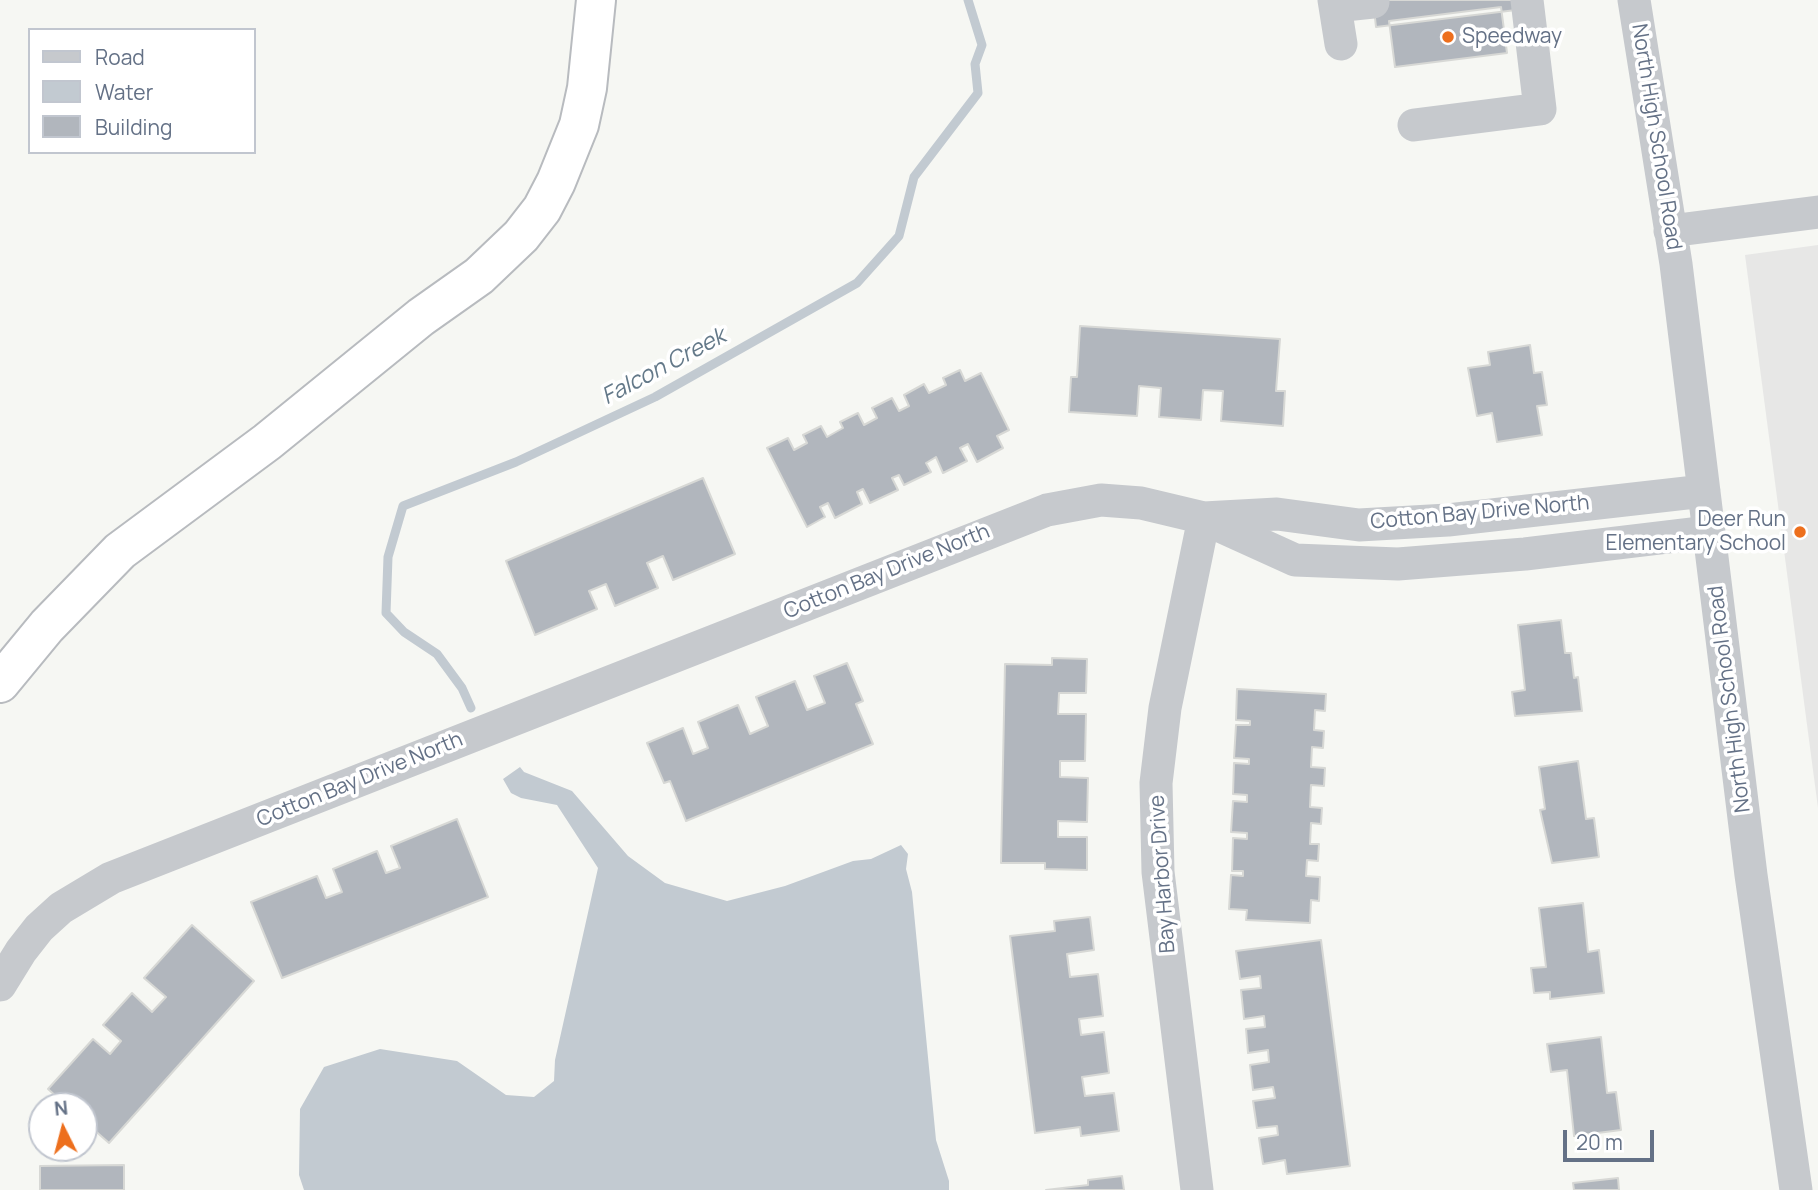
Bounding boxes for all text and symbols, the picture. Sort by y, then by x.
street label: North High School Road [1626,22,1686,252]
place label: Speedway [1462,24,1562,50]
legend [28,28,256,154]
marker: Speedway [1440,29,1456,45]
text: Road [95,43,145,71]
text: Water [95,78,153,106]
text: Building [95,113,172,141]
water label: Falcon Creek [597,323,731,411]
street label: Cotton Bay Drive North [1369,491,1591,535]
place label: Deer Run Elementary School [1605,507,1786,557]
street label: Cotton Bay Drive North [780,519,994,625]
marker: Deer Run Elementary School [1792,524,1808,540]
street label: North High School Road [1704,584,1756,814]
street label: Cotton Bay Drive North [253,727,467,833]
street label: Bay Harbor Drive [1145,794,1181,954]
north arrow [28,1092,98,1162]
text: N [53,1094,69,1122]
scale bar [1566,1116,1657,1160]
text: 20 m [1576,1128,1623,1156]

